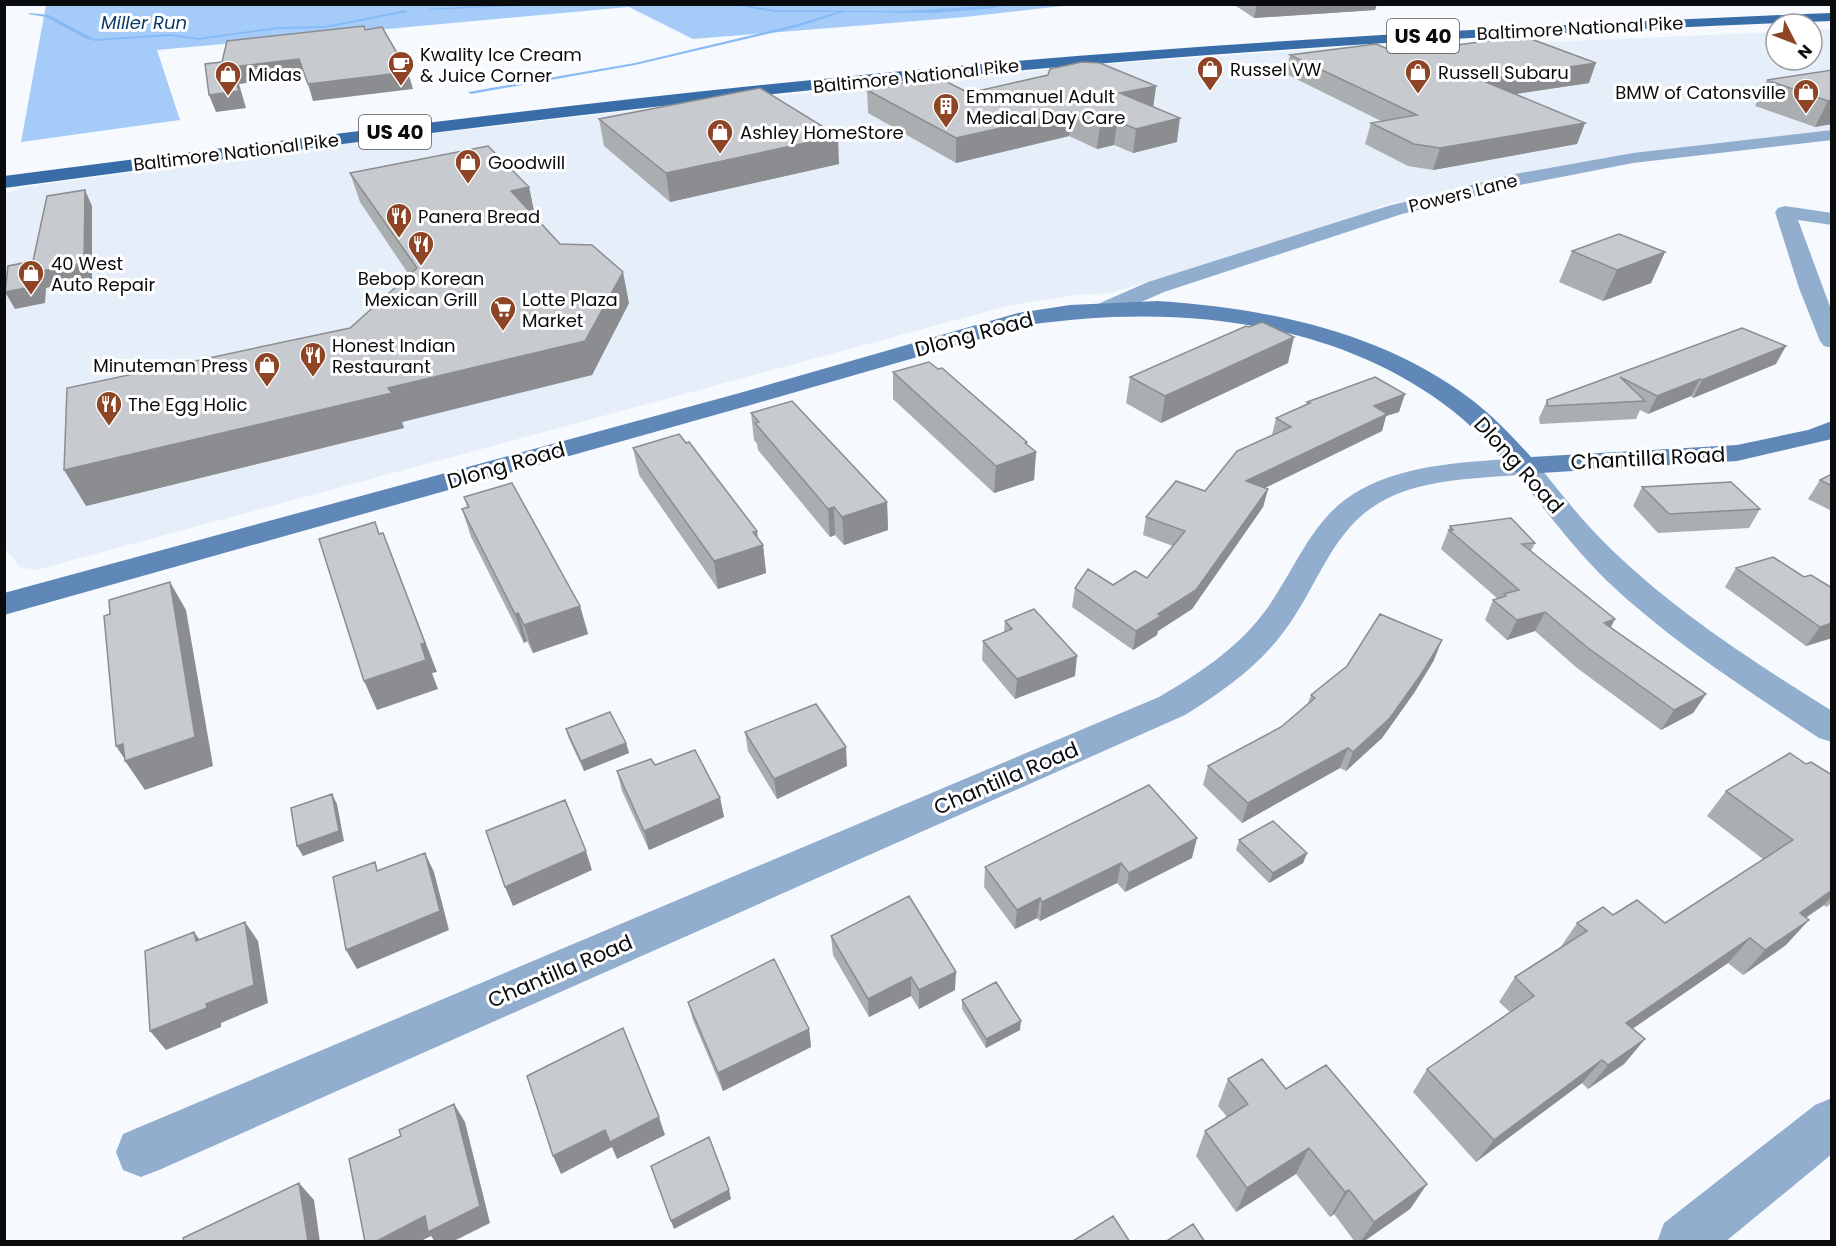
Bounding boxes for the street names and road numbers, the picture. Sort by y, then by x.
street label: Baltimore National Pike [1476,10,1684,46]
road number: US 40 [1387,19,1459,53]
street label: Baltimore National Pike [812,53,1020,99]
road number: US 40 [359,115,431,149]
street label: Baltimore National Pike [132,127,340,177]
street label: Powers Lane [1406,167,1520,219]
street label: Dlong Road [912,304,1036,364]
street label: Dlong Road [1468,410,1570,520]
street label: Dlong Road [444,434,568,496]
street label: Chantilla Road [1570,439,1726,477]
street label: Chantilla Road [929,734,1083,822]
street label: Chantilla Road [483,927,637,1015]

